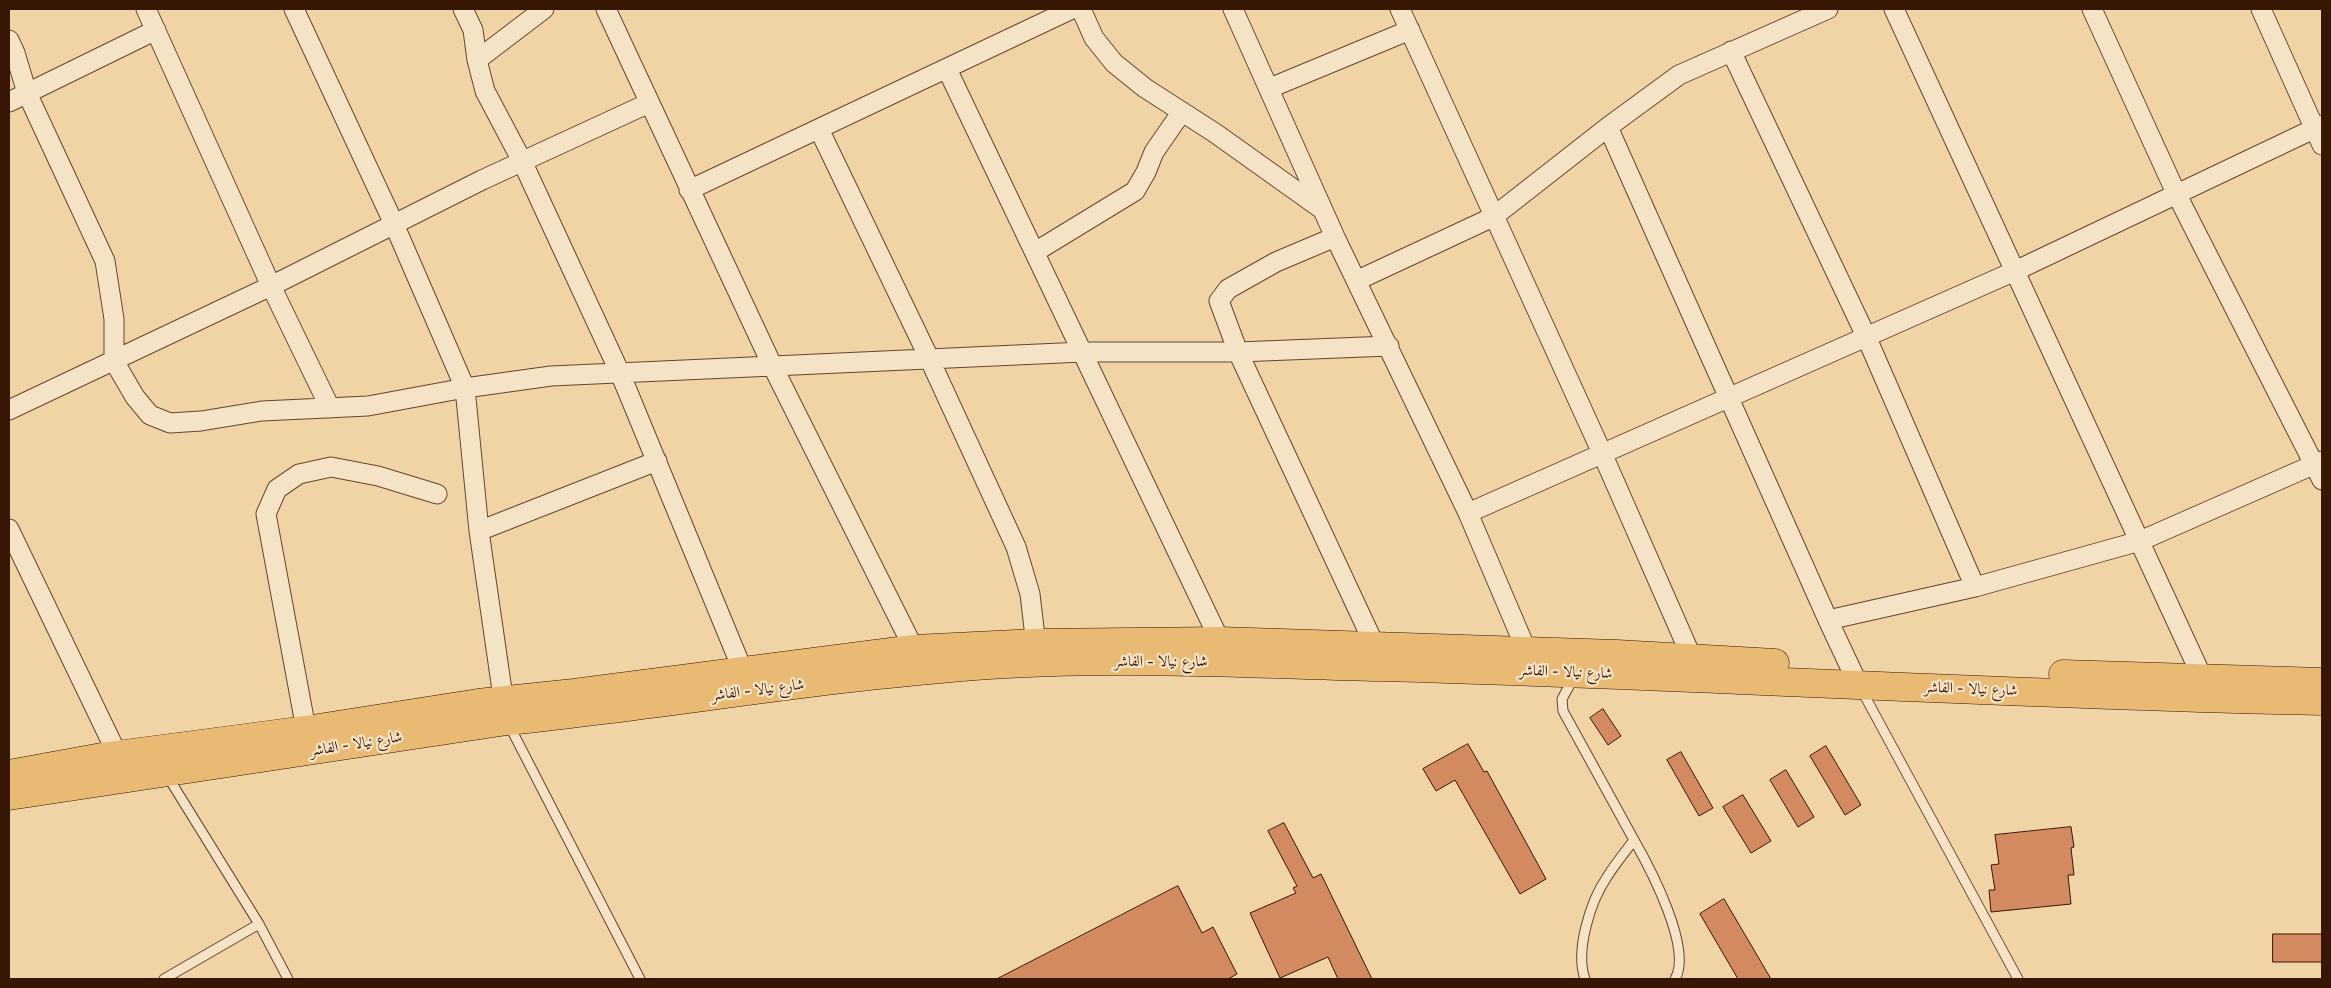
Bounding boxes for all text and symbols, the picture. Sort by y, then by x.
street label: شارع نيالا - الفاشر [1114,653,1208,671]
street label: شارع نيالا - الفاشر [1519,661,1613,683]
street label: شارع نيالا - الفاشر [711,675,805,705]
street label: شارع نيالا - الفاشر [1924,678,2018,700]
street label: شارع نيالا - الفاشر [309,728,403,760]

